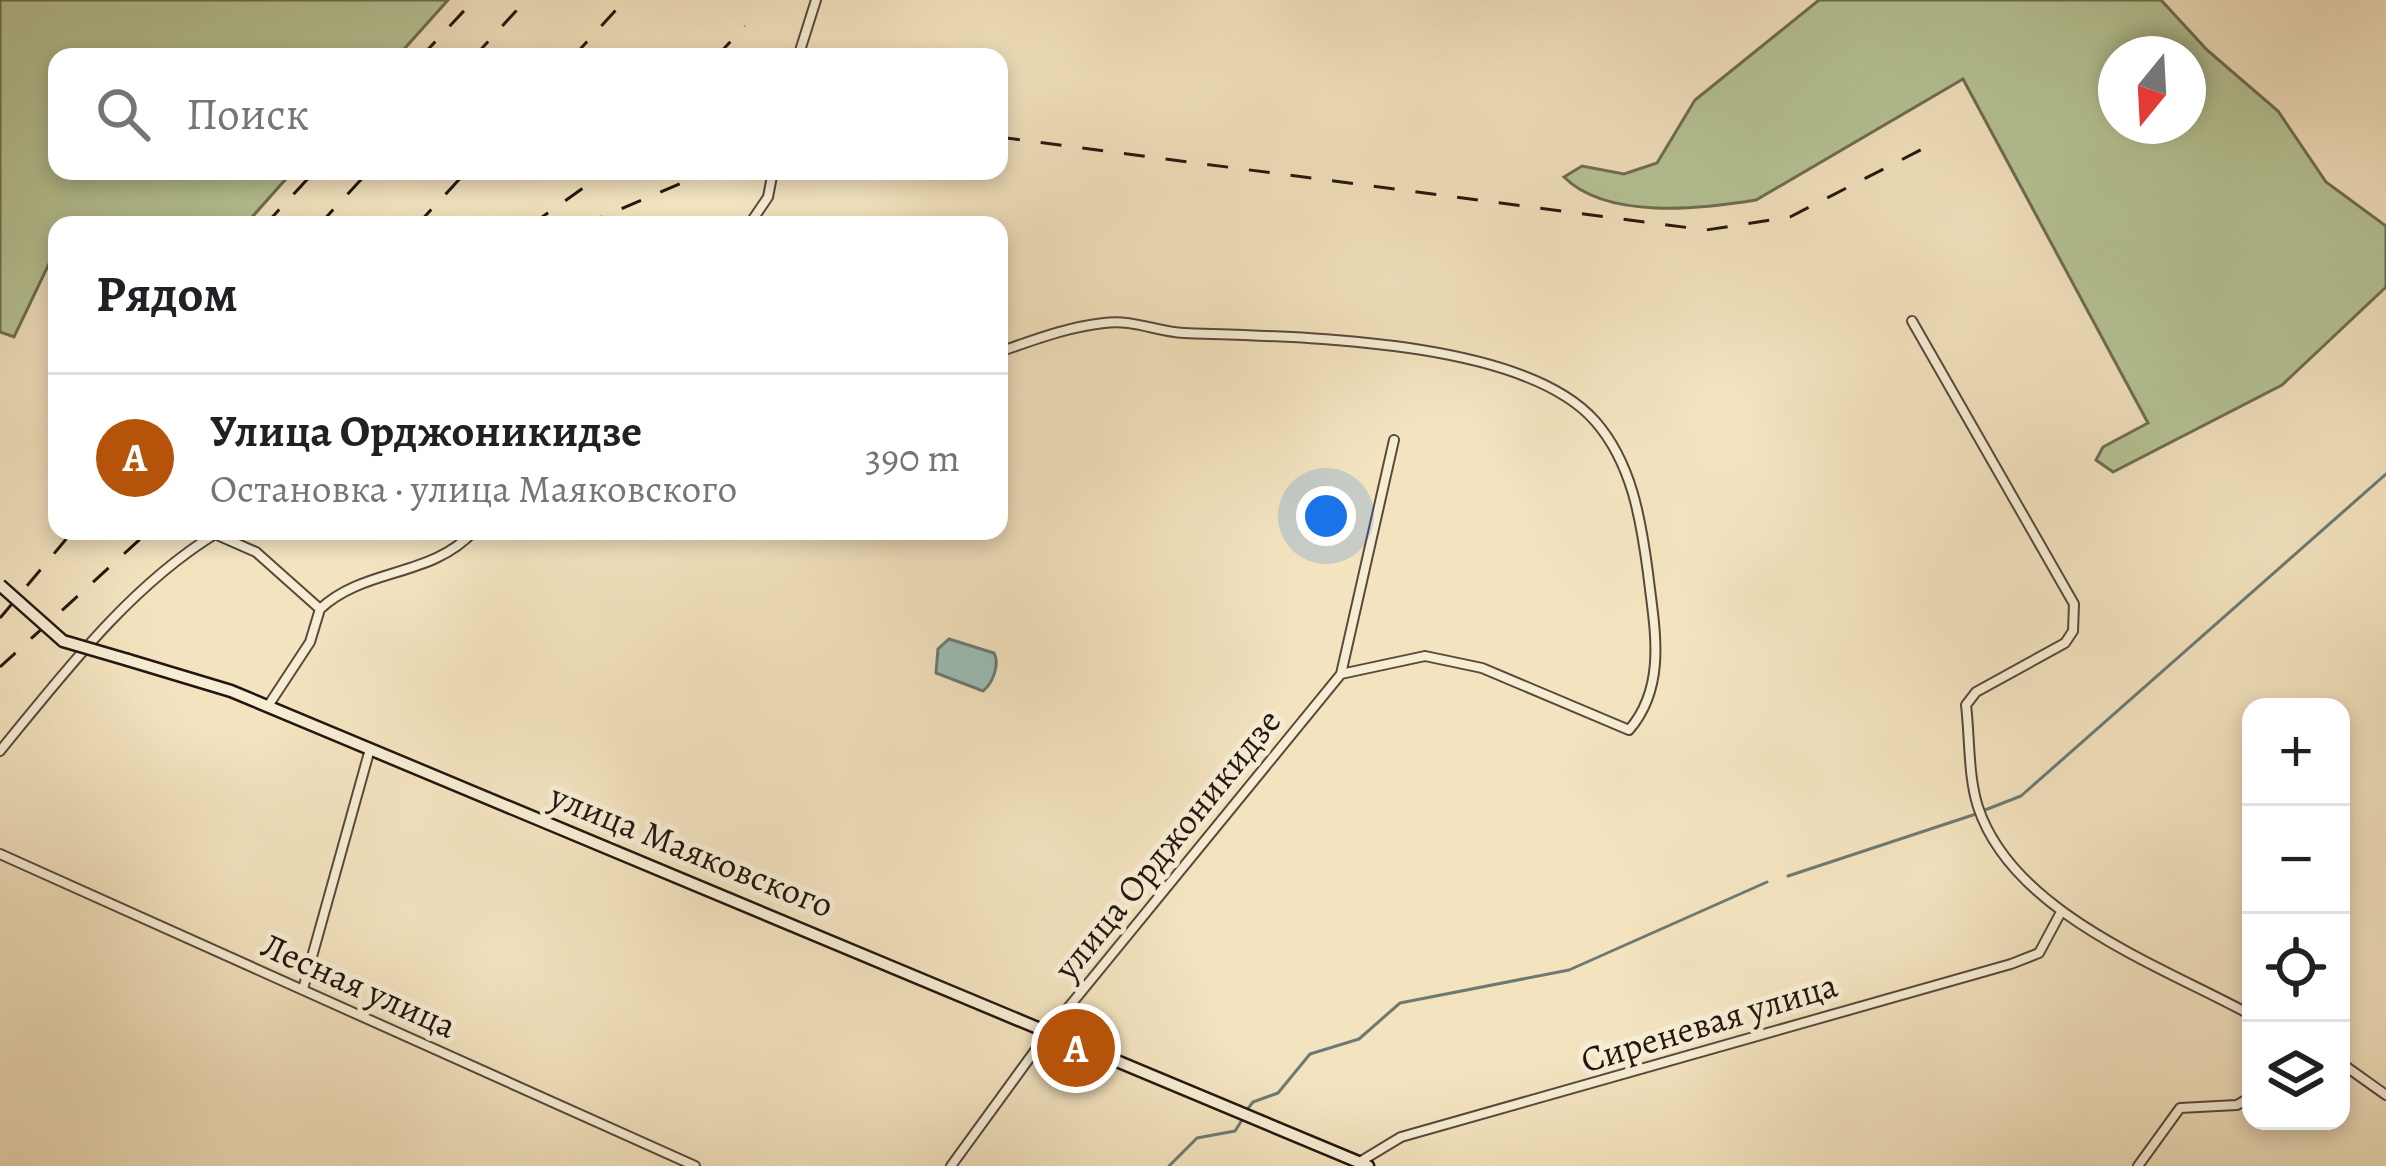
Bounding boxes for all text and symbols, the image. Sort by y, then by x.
north arrow [2098,36,2206,144]
search box [48,48,1008,180]
icon: search [90,81,156,147]
text: Поиск [186,83,309,145]
text: Рядом [96,259,238,329]
text: Улица Орджоникидзе [210,400,642,462]
text: A [123,431,147,484]
text: 390 m [865,431,960,484]
text: Остановка · улица Маяковского [210,462,737,515]
your location [1296,486,1356,546]
street label: улица Орджоникидзе [1041,698,1292,991]
map controls [2242,698,2350,1130]
button: + [2242,698,2350,806]
street label: улица Маяковского [542,770,841,929]
button: − [2242,806,2350,914]
button: locate [2242,914,2350,1022]
street label: Лесная улица [254,920,465,1050]
street label: Сиреневая улица [1575,960,1844,1084]
pin: A [1037,1003,1115,1093]
button: layers [2242,1022,2350,1130]

